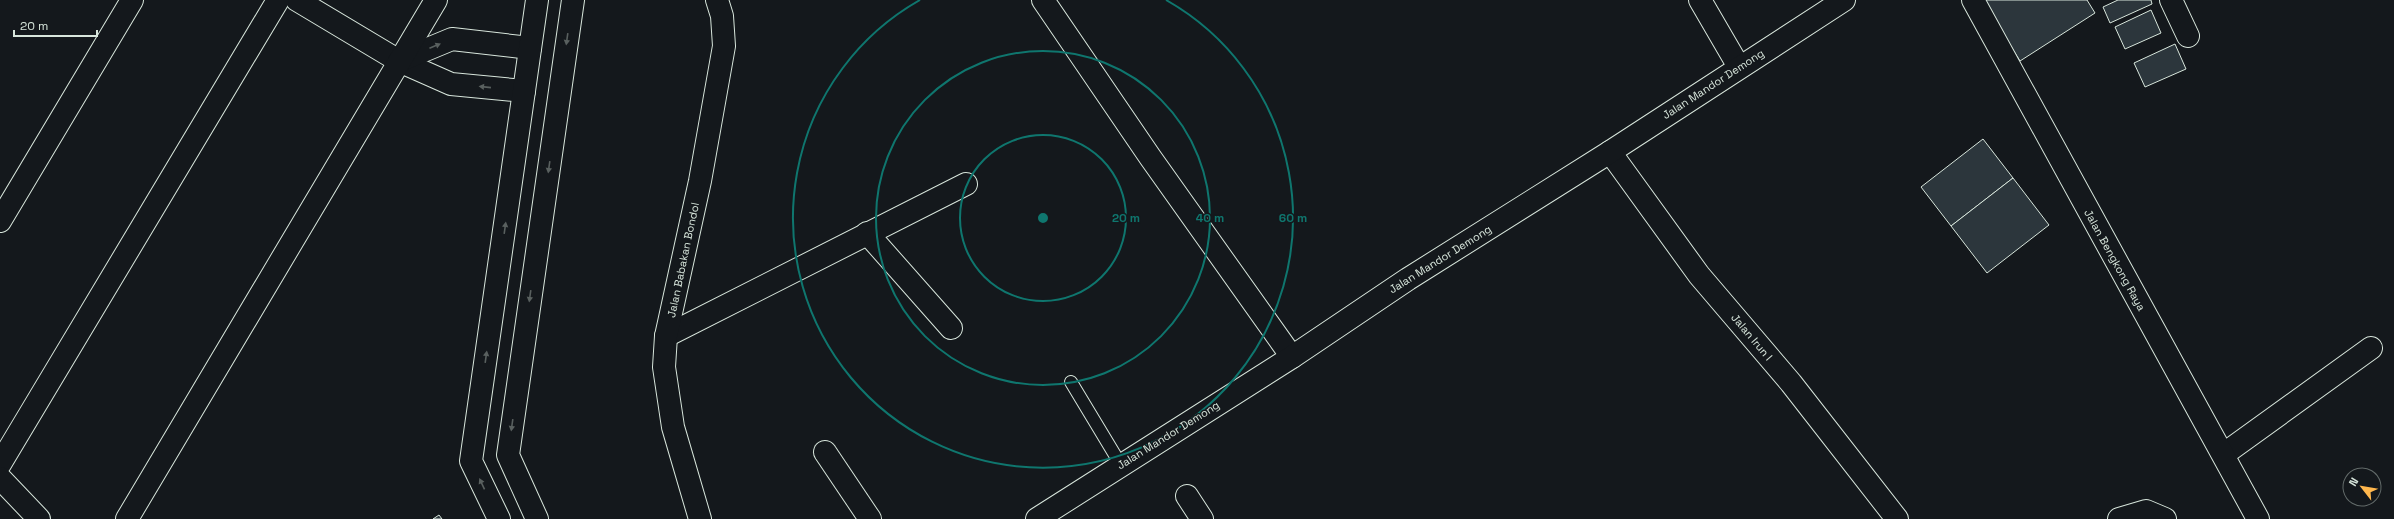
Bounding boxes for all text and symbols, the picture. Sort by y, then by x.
scale bar [14,12,97,38]
text: 20 m [20,18,48,34]
one-way arrow [564,33,570,45]
one-way arrow [430,43,441,49]
street label: Jalan Mandor Demong [1660,46,1766,122]
one-way arrow [479,84,491,91]
one-way arrow [546,161,552,173]
street label: Jalan Babakan Bondol [664,201,702,319]
street label: Jalan Bengkong Raya [2081,207,2149,314]
text: 20 m [1112,210,1140,226]
text: 40 m [1196,210,1224,226]
text: 60 m [1279,210,1307,226]
centre of rings [1036,211,1050,225]
one-way arrow [501,222,508,234]
street label: Jalan Mandor Demong [1386,222,1494,296]
one-way arrow [527,290,533,302]
street label: Jalan Irun I [1728,311,1776,363]
one-way arrow [483,351,489,363]
street label: Jalan Mandor Demong [1114,398,1222,472]
one-way arrow [509,419,515,431]
north arrow [2342,467,2382,507]
text: N [2346,475,2361,489]
one-way arrow [479,478,485,489]

